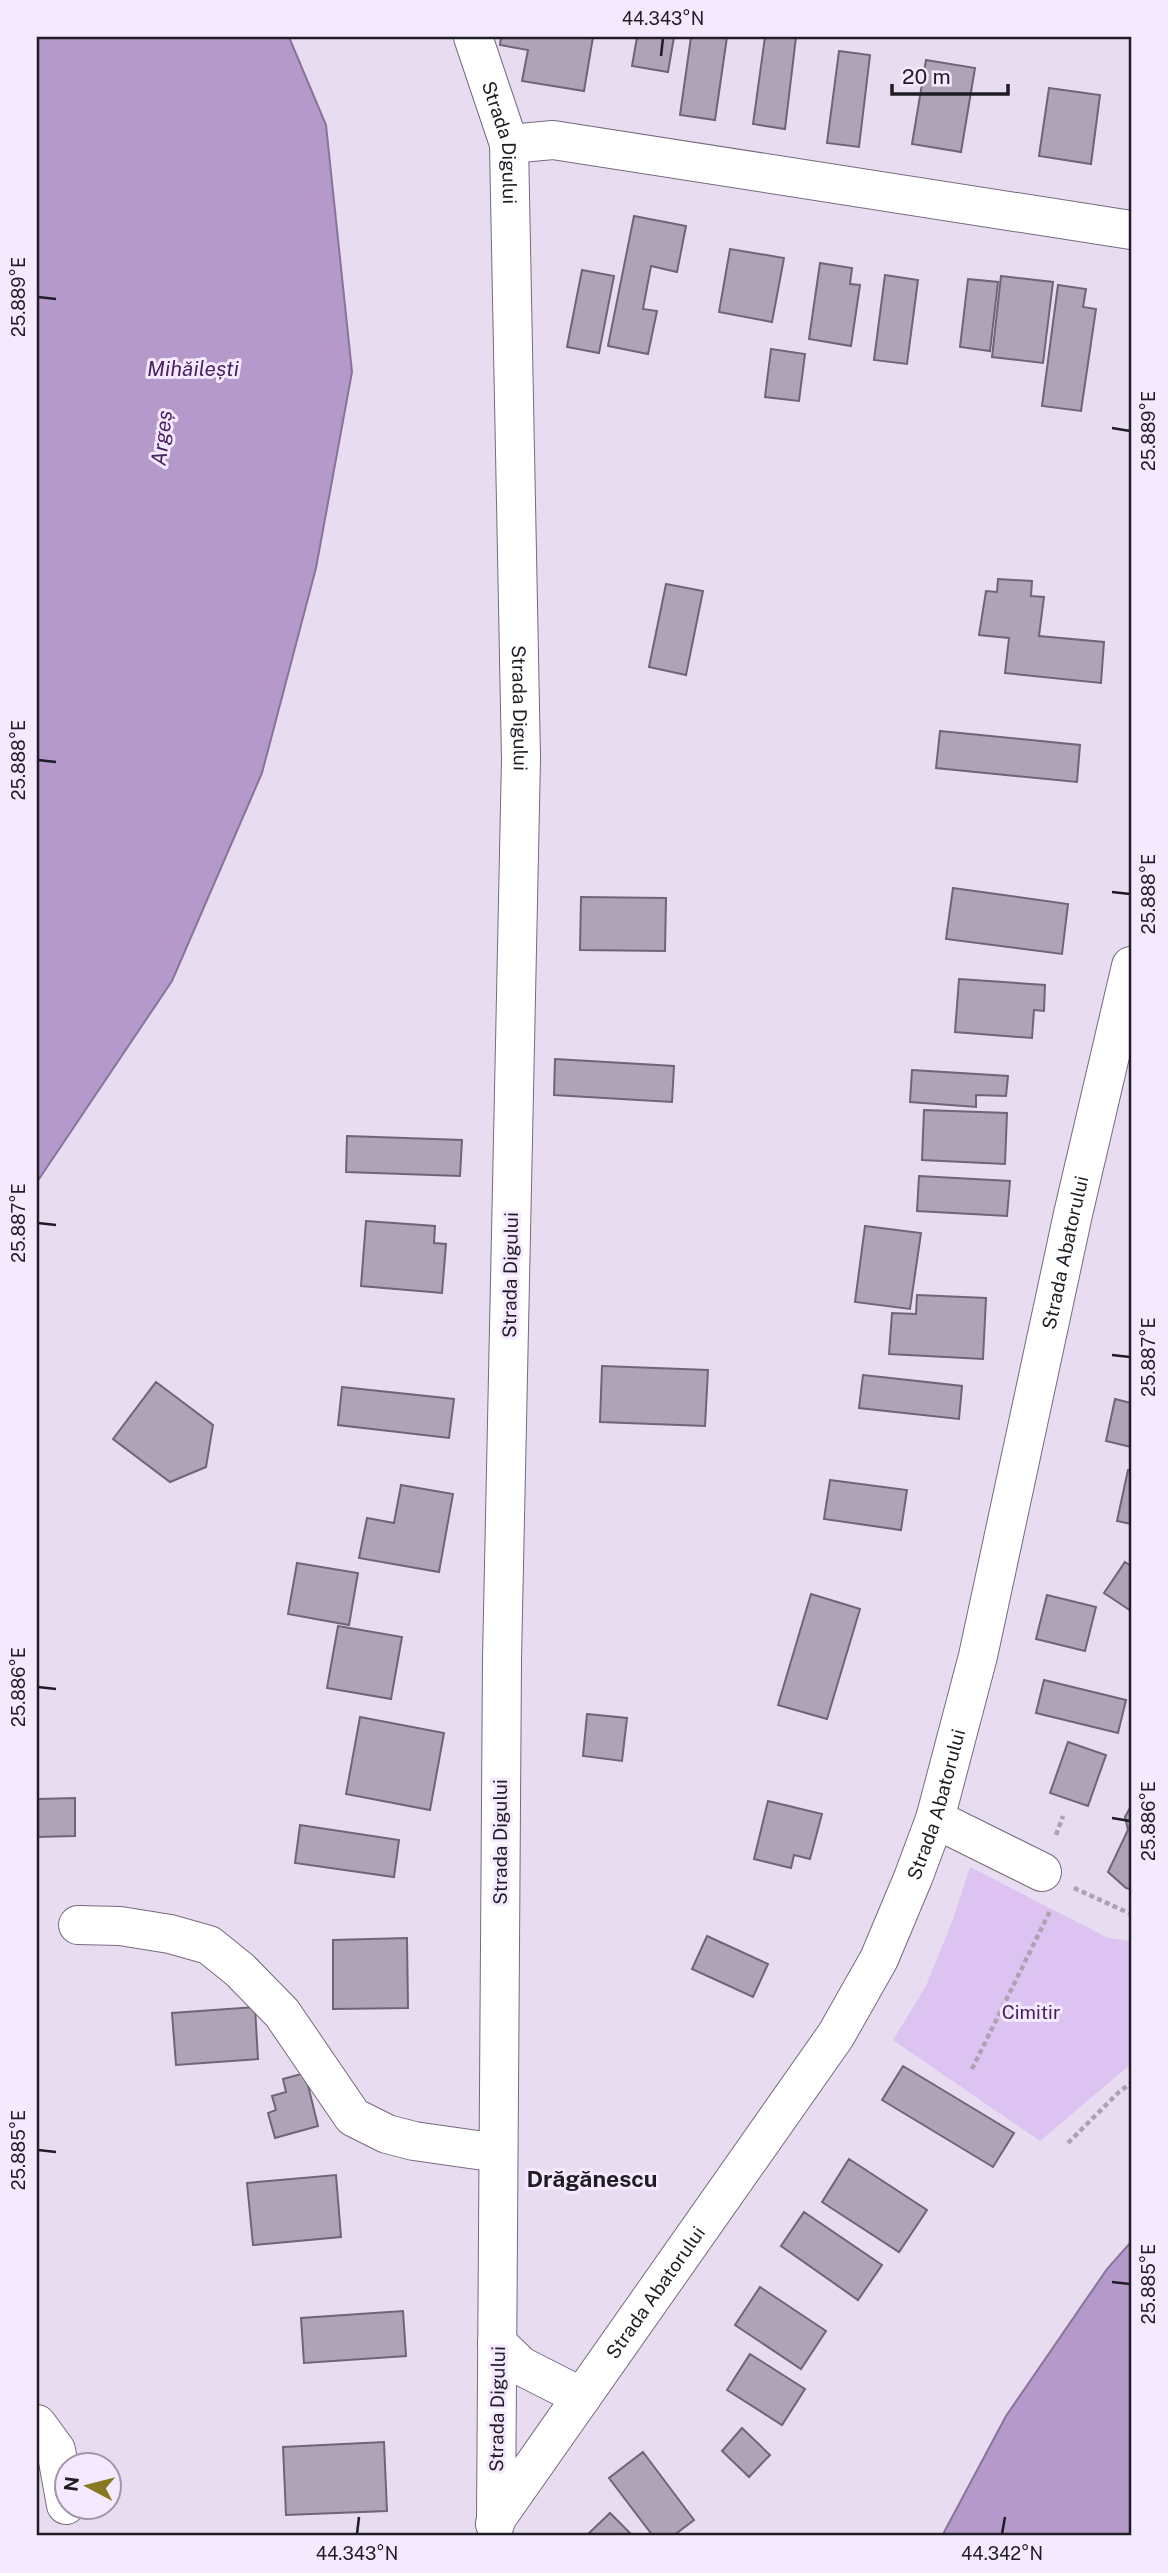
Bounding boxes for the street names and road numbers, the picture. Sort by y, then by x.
street label: Strada Digului [478,78,521,204]
street label: Strada Digului [508,645,532,771]
street label: Strada Abatorului [1038,1174,1093,1331]
street label: Strada Digului [498,1212,522,1338]
street label: Strada Abatorului [902,1727,969,1883]
street label: Strada Digului [489,1779,511,1905]
street label: Strada Abatorului [601,2222,709,2363]
street label: Strada Digului [485,2346,509,2472]

